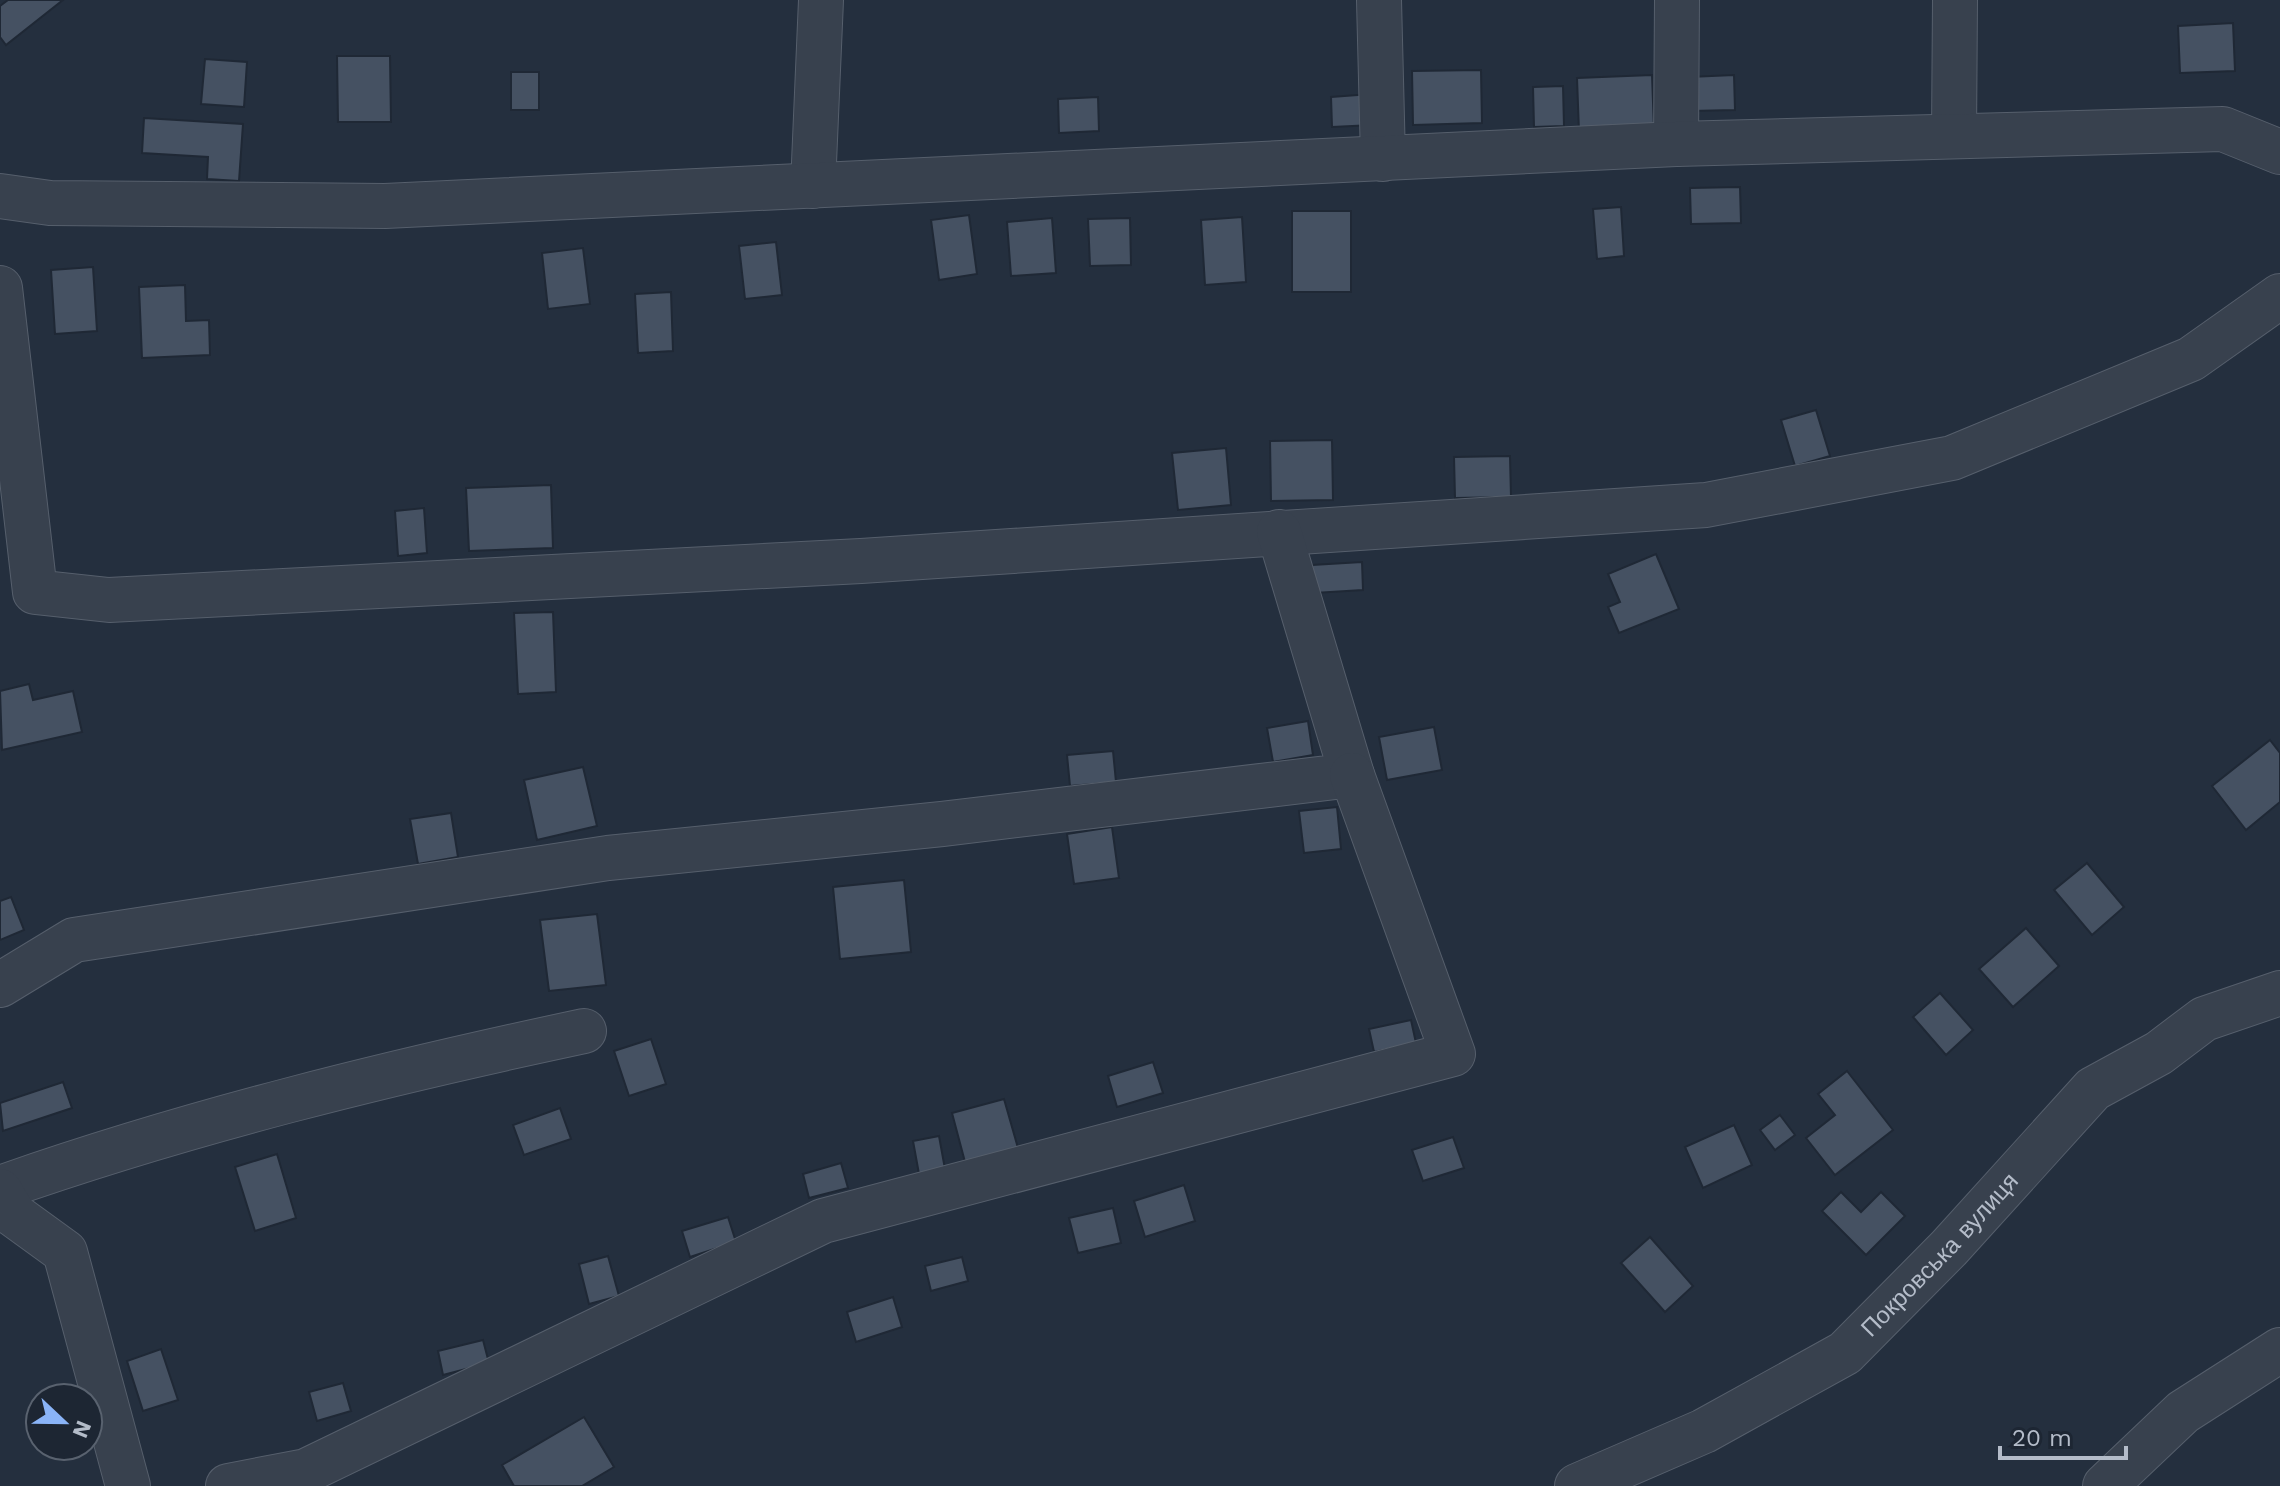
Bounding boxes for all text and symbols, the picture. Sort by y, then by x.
street label: Покровська вулиця [1855,1167,2024,1342]
north arrow [24,1382,104,1462]
scale bar [2000,1410,2126,1460]
text: N [67,1417,97,1442]
text: 20 m [2012,1424,2072,1452]

